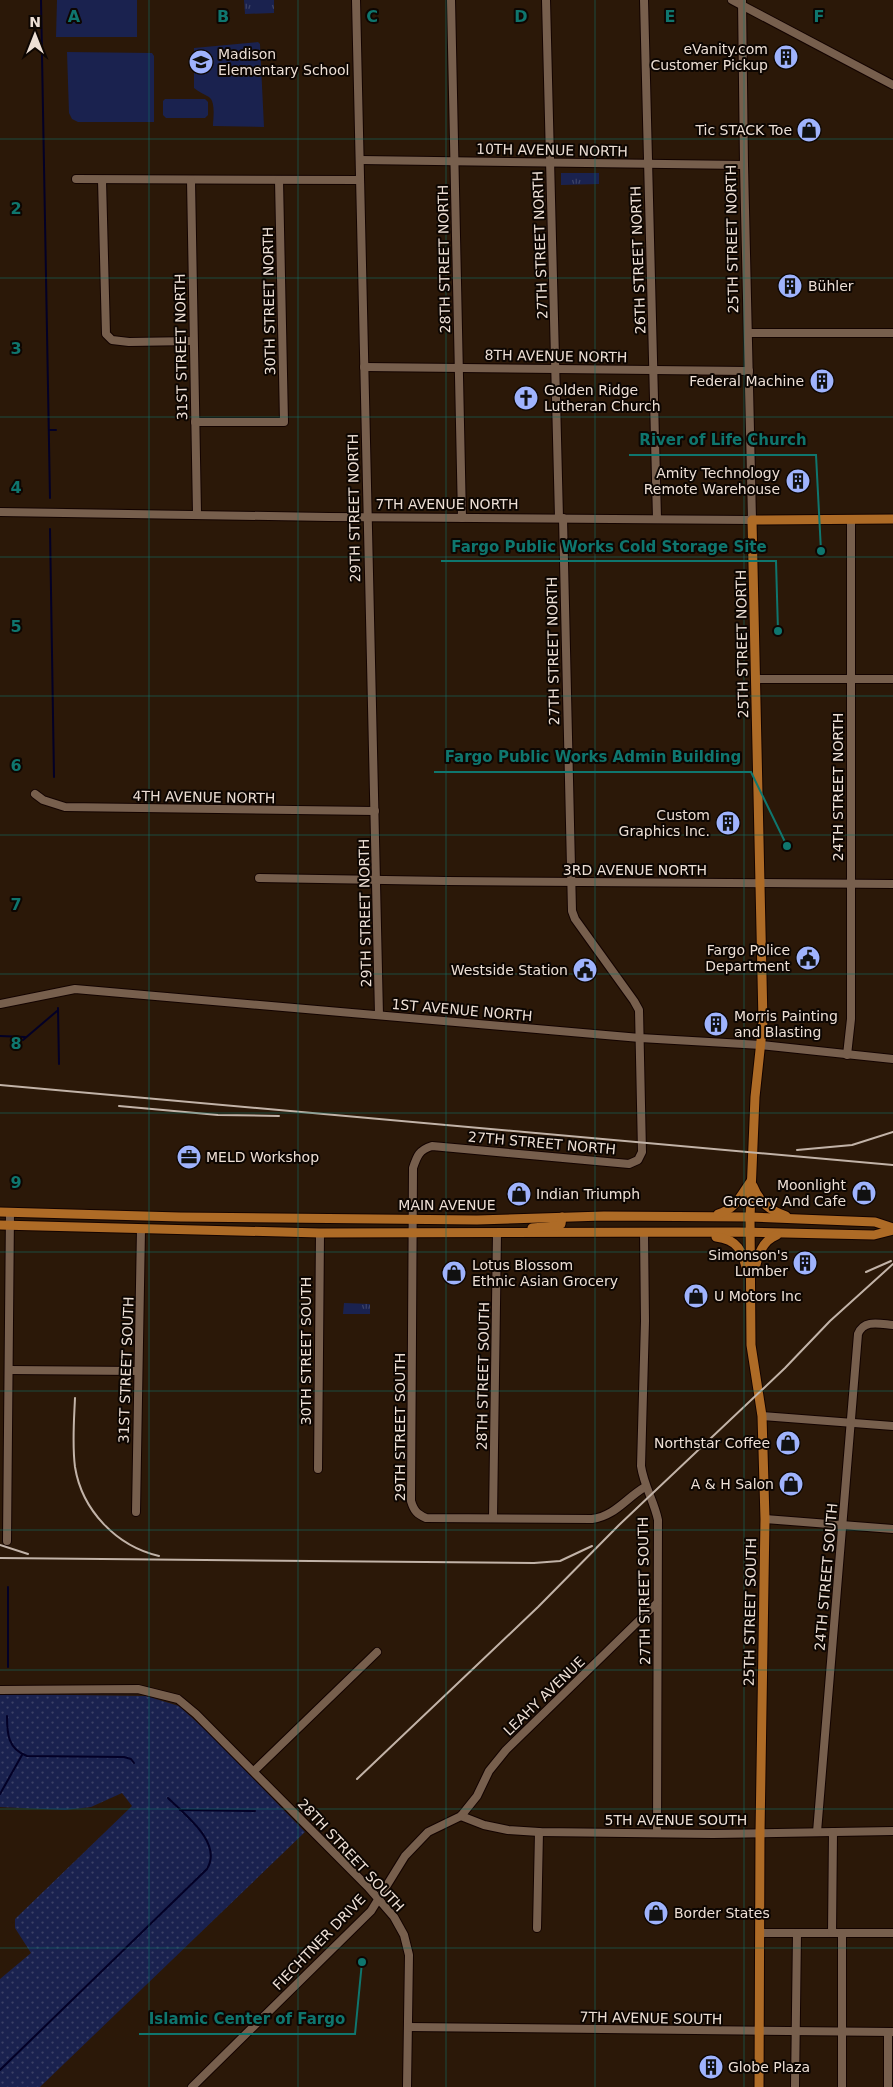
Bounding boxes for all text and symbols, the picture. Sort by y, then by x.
text: A [68,7,81,26]
text: B [217,7,229,26]
text: C [366,7,378,26]
text: D [514,7,528,26]
text: E [665,7,675,26]
text: F [814,7,824,26]
north arrow [10,10,60,60]
text: N [29,14,41,30]
place label: eVanity.com Customer Pickup [650,41,768,73]
building icon: eVanity.com Customer Pickup [773,44,799,70]
place label: Madison Elementary School [218,46,350,78]
school or university icon: Madison Elementary School [188,49,214,75]
shop icon: Tic STACK Toe [796,117,822,143]
place label: Tic STACK Toe [694,122,792,138]
street label: 10TH AVENUE NORTH [476,141,628,159]
street label: 25TH STREET NORTH [723,165,741,313]
street label: 27TH STREET NORTH [529,171,551,319]
street label: 28TH STREET NORTH [435,185,453,333]
street label: 26TH STREET NORTH [627,186,649,334]
text: 2 [10,199,22,218]
street label: 30TH STREET NORTH [260,227,278,375]
street label: 31ST STREET NORTH [172,273,190,421]
building icon: Bühler [777,273,803,299]
place label: Bühler [808,278,854,294]
text: 3 [10,339,22,358]
street label: 8TH AVENUE NORTH [484,347,628,365]
building icon: Federal Machine [809,368,835,394]
place label: Federal Machine [689,373,804,389]
place label: Golden Ridge Lutheran Church [544,382,661,414]
church icon: Golden Ridge Lutheran Church [513,385,539,411]
callout: River of Life Church [629,425,816,455]
text: River of Life Church [639,431,807,449]
street label: 29TH STREET NORTH [345,434,363,582]
place label: Amity Technology Remote Warehouse [644,465,780,497]
building icon: Amity Technology Remote Warehouse [785,468,811,494]
text: 4 [10,478,22,497]
street label: 7TH AVENUE NORTH [376,496,518,512]
callout: Fargo Public Works Cold Storage Site [441,531,776,561]
text: Fargo Public Works Cold Storage Site [451,538,767,556]
street label: 25TH STREET NORTH [733,570,751,718]
street label: 27TH STREET NORTH [544,577,562,725]
text: 5 [10,617,22,636]
street label: 24TH STREET NORTH [830,713,846,861]
callout: Fargo Public Works Admin Building [434,742,751,772]
text: Fargo Public Works Admin Building [445,748,741,766]
text: 6 [10,756,22,775]
street label: 4TH AVENUE NORTH [132,788,276,806]
place label: Custom Graphics Inc. [619,807,710,839]
building icon: Custom Graphics Inc. [715,810,741,836]
street label: 29TH STREET NORTH [356,839,374,987]
street label: 3RD AVENUE NORTH [563,862,707,878]
text: 7 [10,895,22,914]
place label: Fargo Police Department [705,942,791,974]
public building icon: Fargo Police Department [795,945,821,971]
public building icon: Westside Station [572,957,598,983]
place label: Westside Station [451,962,568,978]
street label: 1ST AVENUE NORTH [391,996,533,1024]
place label: Morris Painting and Blasting [734,1008,838,1040]
building icon: Morris Painting and Blasting [703,1011,729,1037]
text: 8 [10,1034,22,1053]
street label: 27TH STREET NORTH [467,1129,617,1157]
office icon: MELD Workshop [176,1144,202,1170]
place label: MELD Workshop [206,1149,319,1165]
text: 9 [10,1173,22,1192]
place label: Moonlight Grocery And Cafe [723,1177,846,1209]
shop icon: Moonlight Grocery And Cafe [851,1180,877,1206]
shop icon: Indian Triumph [506,1181,532,1207]
place label: Indian Triumph [536,1186,640,1202]
street label: MAIN AVENUE [398,1197,496,1213]
place label: Simonson's Lumber [708,1247,788,1279]
building icon: Simonson's Lumber [792,1250,818,1276]
place label: Lotus Blossom Ethnic Asian Grocery [472,1257,618,1289]
shop icon: Lotus Blossom Ethnic Asian Grocery [441,1260,467,1286]
street label: 30TH STREET SOUTH [298,1277,314,1425]
shop icon: U Motors Inc [683,1283,709,1309]
place label: U Motors Inc [714,1288,802,1304]
street label: 31ST STREET SOUTH [115,1296,137,1444]
street label: 28TH STREET SOUTH [474,1302,492,1450]
street label: 29TH STREET SOUTH [392,1353,408,1501]
shop icon: Northstar Coffee [775,1430,801,1456]
place label: Northstar Coffee [654,1435,770,1451]
shop icon: A & H Salon [778,1471,804,1497]
place label: A & H Salon [691,1476,774,1492]
street label: 24TH STREET SOUTH [812,1502,840,1652]
street label: 27TH STREET SOUTH [635,1517,653,1665]
street label: 25TH STREET SOUTH [741,1538,759,1686]
street label: LEAHY AVENUE [500,1653,588,1739]
street label: 28TH STREET SOUTH [295,1795,407,1915]
street label: 5TH AVENUE SOUTH [605,1812,747,1828]
street label: FIECHTNER DRIVE [269,1891,369,1993]
shop icon: Border States [643,1900,669,1926]
place label: Border States [674,1905,770,1921]
callout: Islamic Center of Fargo [139,2004,355,2034]
street label: 7TH AVENUE SOUTH [579,2009,723,2027]
text: Islamic Center of Fargo [149,2010,345,2028]
building icon: Globe Plaza [698,2054,724,2080]
place label: Globe Plaza [728,2059,810,2075]

